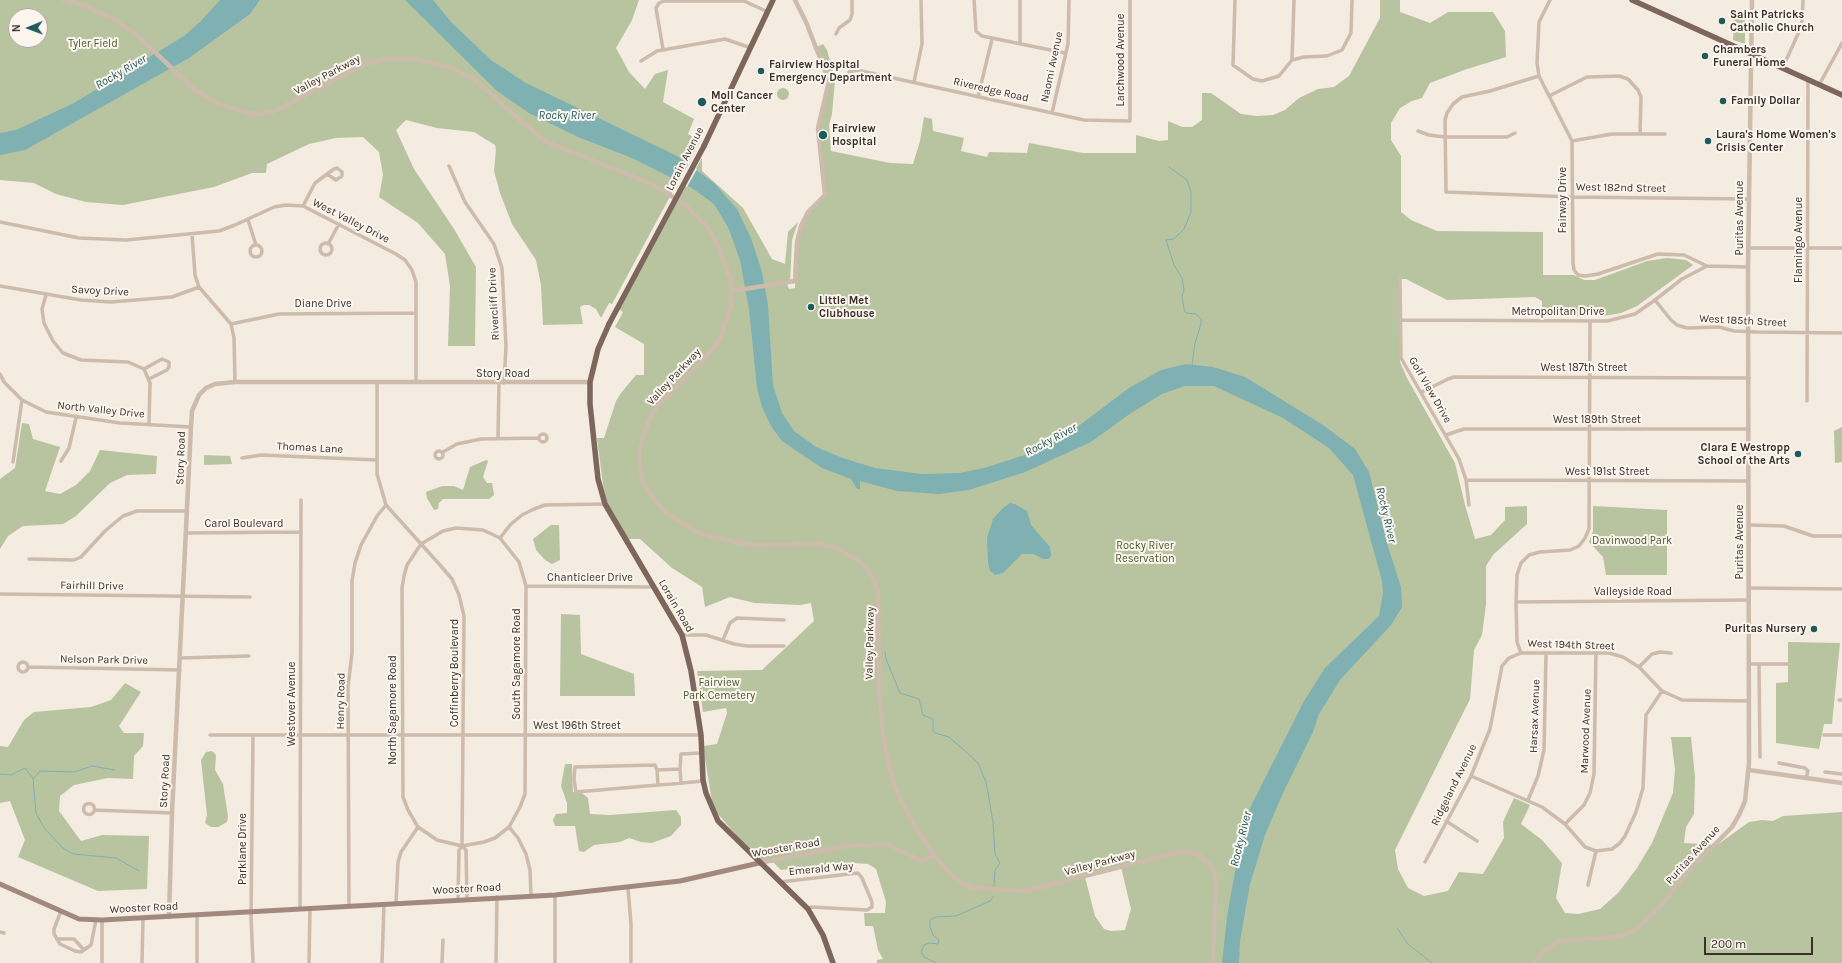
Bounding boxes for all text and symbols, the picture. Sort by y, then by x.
north arrow [8,8,48,48]
place label: Saint Patricks Catholic Church [1730,8,1814,34]
street label: Larchwood Avenue [1114,14,1128,106]
marker: Saint Patricks Catholic Church [1717,16,1727,26]
text: N [10,24,23,32]
street label: Naomi Avenue [1038,30,1066,104]
park label: Tyler Field [68,37,118,51]
place label: Chambers Funeral Home [1713,43,1785,69]
marker: Chambers Funeral Home [1700,51,1710,61]
water label: Rocky River [93,52,149,92]
street label: Valley Parkway [292,52,362,98]
place label: Fairview Hospital Emergency Department [769,58,892,84]
marker: Fairview Hospital Emergency Department [756,66,766,76]
street label: Riveredge Road [952,75,1030,105]
place label: Moll Cancer Center [711,89,773,115]
place label: Family Dollar [1731,94,1800,108]
marker: Moll Cancer Center [696,96,708,108]
marker: Family Dollar [1718,96,1728,106]
water label: Rocky River [539,109,595,123]
place label: Fairview Hospital [832,122,876,148]
street label: Lorain Avenue [663,125,707,193]
place label: Laura's Home Women's Crisis Center [1716,128,1836,154]
marker: Fairview Hospital [817,129,829,141]
marker: Laura's Home Women's Crisis Center [1703,136,1713,146]
street label: Fairway Drive [1556,167,1570,233]
street label: West 182nd Street [1576,181,1666,195]
street label: Puritas Avenue [1733,181,1747,255]
street label: West Valley Drive [310,196,392,246]
street label: Flamingo Avenue [1792,197,1806,283]
street label: Rivercliff Drive [485,267,503,341]
street label: Savoy Drive [71,283,129,299]
place label: Little Met Clubhouse [819,294,875,320]
street label: Diane Drive [294,297,352,311]
marker: Little Met Clubhouse [806,302,816,312]
street label: Metropolitan Drive [1511,305,1605,319]
street label: West 185th Street [1699,312,1787,330]
street label: Valley Parkway [644,346,704,408]
street label: Golf View Drive [1406,355,1454,425]
street label: West 187th Street [1541,361,1627,375]
street label: Story Road [476,367,530,381]
street label: North Valley Drive [57,399,145,421]
street label: West 189th Street [1553,413,1641,427]
water label: Rocky River [1023,420,1079,460]
street label: Story Road [173,431,189,485]
street label: Thomas Lane [277,440,343,456]
place label: Clara E Westropp School of the Arts [1698,441,1790,467]
marker: Clara E Westropp School of the Arts [1793,449,1803,459]
street label: West 191st Street [1565,465,1649,479]
water label: Rocky River [1373,486,1399,544]
street label: Puritas Avenue [1733,505,1747,579]
street label: Carol Boulevard [205,517,283,531]
park label: Davinwood Park [1592,534,1672,548]
park label: Rocky River Reservation [1115,539,1175,565]
street label: Chanticleer Drive [547,571,633,585]
street label: Lorain Road [656,577,696,635]
street label: Fairhill Drive [60,579,124,593]
street label: Valleyside Road [1594,585,1672,599]
street label: Valley Parkway [863,606,877,680]
street label: South Sagamore Road [510,608,524,720]
street label: Coffinberry Boulevard [448,619,462,727]
place label: Puritas Nursery [1725,622,1806,636]
marker: Puritas Nursery [1809,624,1819,634]
street label: West 194th Street [1527,637,1615,653]
street label: Nelson Park Drive [60,653,148,667]
street label: North Sagamore Road [386,655,400,765]
street label: Westover Avenue [285,661,299,747]
street label: Henry Road [334,673,348,729]
park label: Fairview Park Cemetery [683,676,755,702]
street label: Harsax Avenue [1527,679,1543,753]
street label: Marwood Avenue [1578,688,1594,774]
street label: West 196th Street [533,719,621,733]
street label: Ridgeland Avenue [1428,742,1480,828]
street label: Story Road [157,754,173,808]
water label: Rocky River [1227,810,1255,868]
street label: Parklane Drive [236,813,250,885]
street label: Puritas Avenue [1663,823,1723,887]
street label: Wooster Road [751,836,821,860]
street label: Valley Parkway [1063,847,1137,879]
street label: Emerald Way [788,860,854,878]
street label: Wooster Road [432,881,502,897]
street label: Wooster Road [109,900,179,916]
scale bar [1706,929,1815,955]
text: 200 m [1711,937,1746,951]

